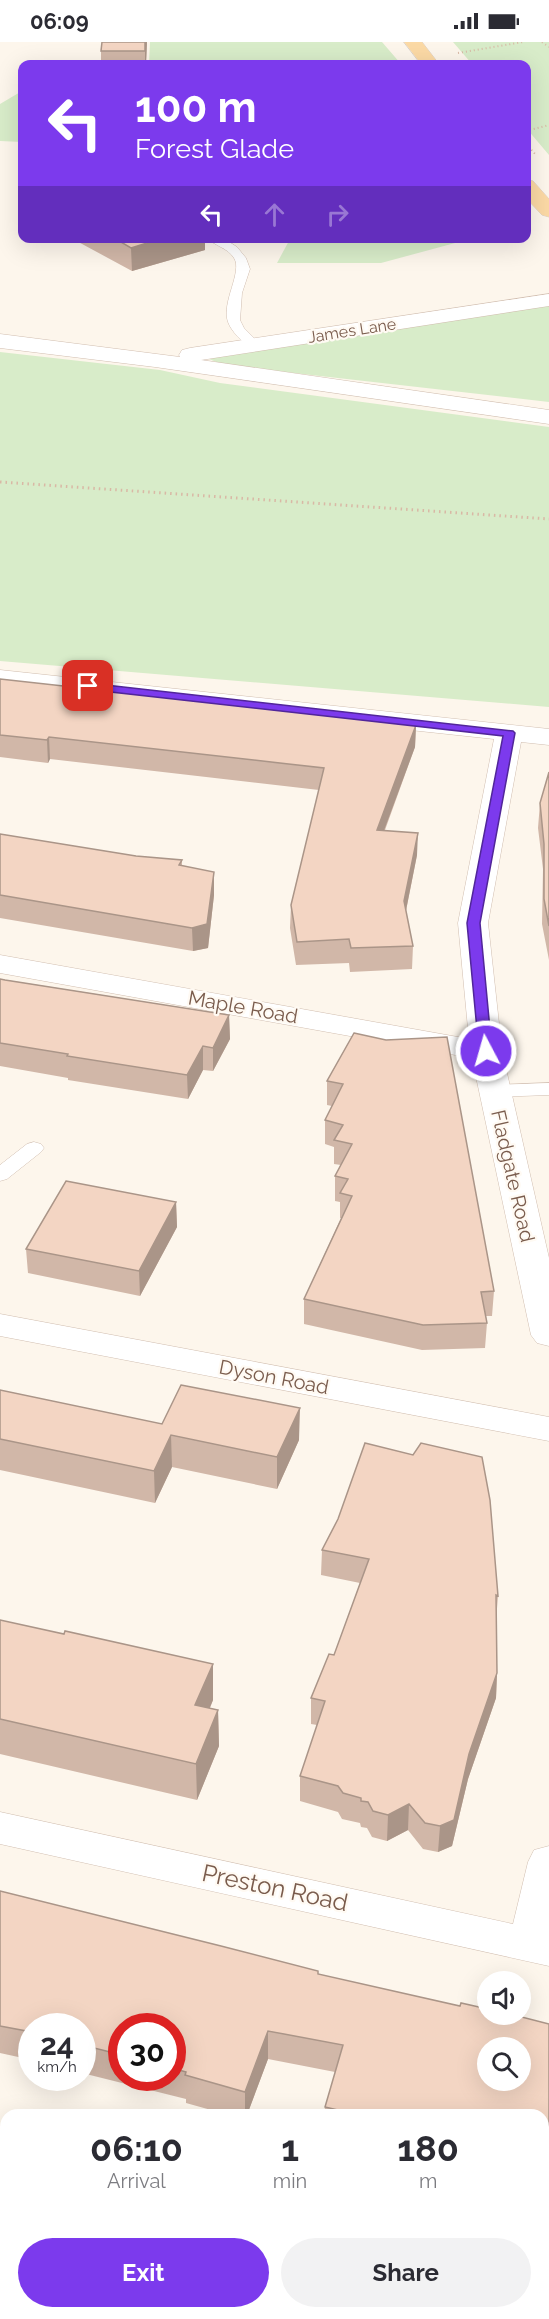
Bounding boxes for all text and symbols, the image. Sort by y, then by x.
text: 06:09 [30,8,89,34]
text: 100 m [135,83,257,132]
icon: left [36,84,114,162]
text: Forest Glade [135,133,294,164]
icon: left [195,198,228,231]
icon: ahead [258,198,291,231]
icon: right [321,198,354,231]
street label: James Lane [307,314,398,347]
pin [62,660,113,711]
icon: arrive [71,669,104,702]
street label: Maple Road [186,986,300,1028]
position arrow [454,1019,518,1083]
street label: Fladgate Road [486,1107,540,1245]
street label: Dyson Road [217,1355,331,1399]
street label: Preston Road [199,1858,351,1917]
map controls [477,1971,531,2091]
button: sound [477,1971,531,2025]
speed limit sign: 30 [108,2013,186,2091]
text: 24 [40,2027,74,2062]
button: search [477,2037,531,2091]
text: km/h [37,2058,77,2076]
text: 06:10 [90,2127,183,2169]
text: 1 [281,2127,299,2169]
text: 180 [397,2127,459,2169]
text: Arrival [107,2169,166,2193]
text: min [273,2169,307,2193]
text: m [419,2169,437,2193]
button: Exit [18,2238,269,2307]
button: Share [281,2238,531,2307]

